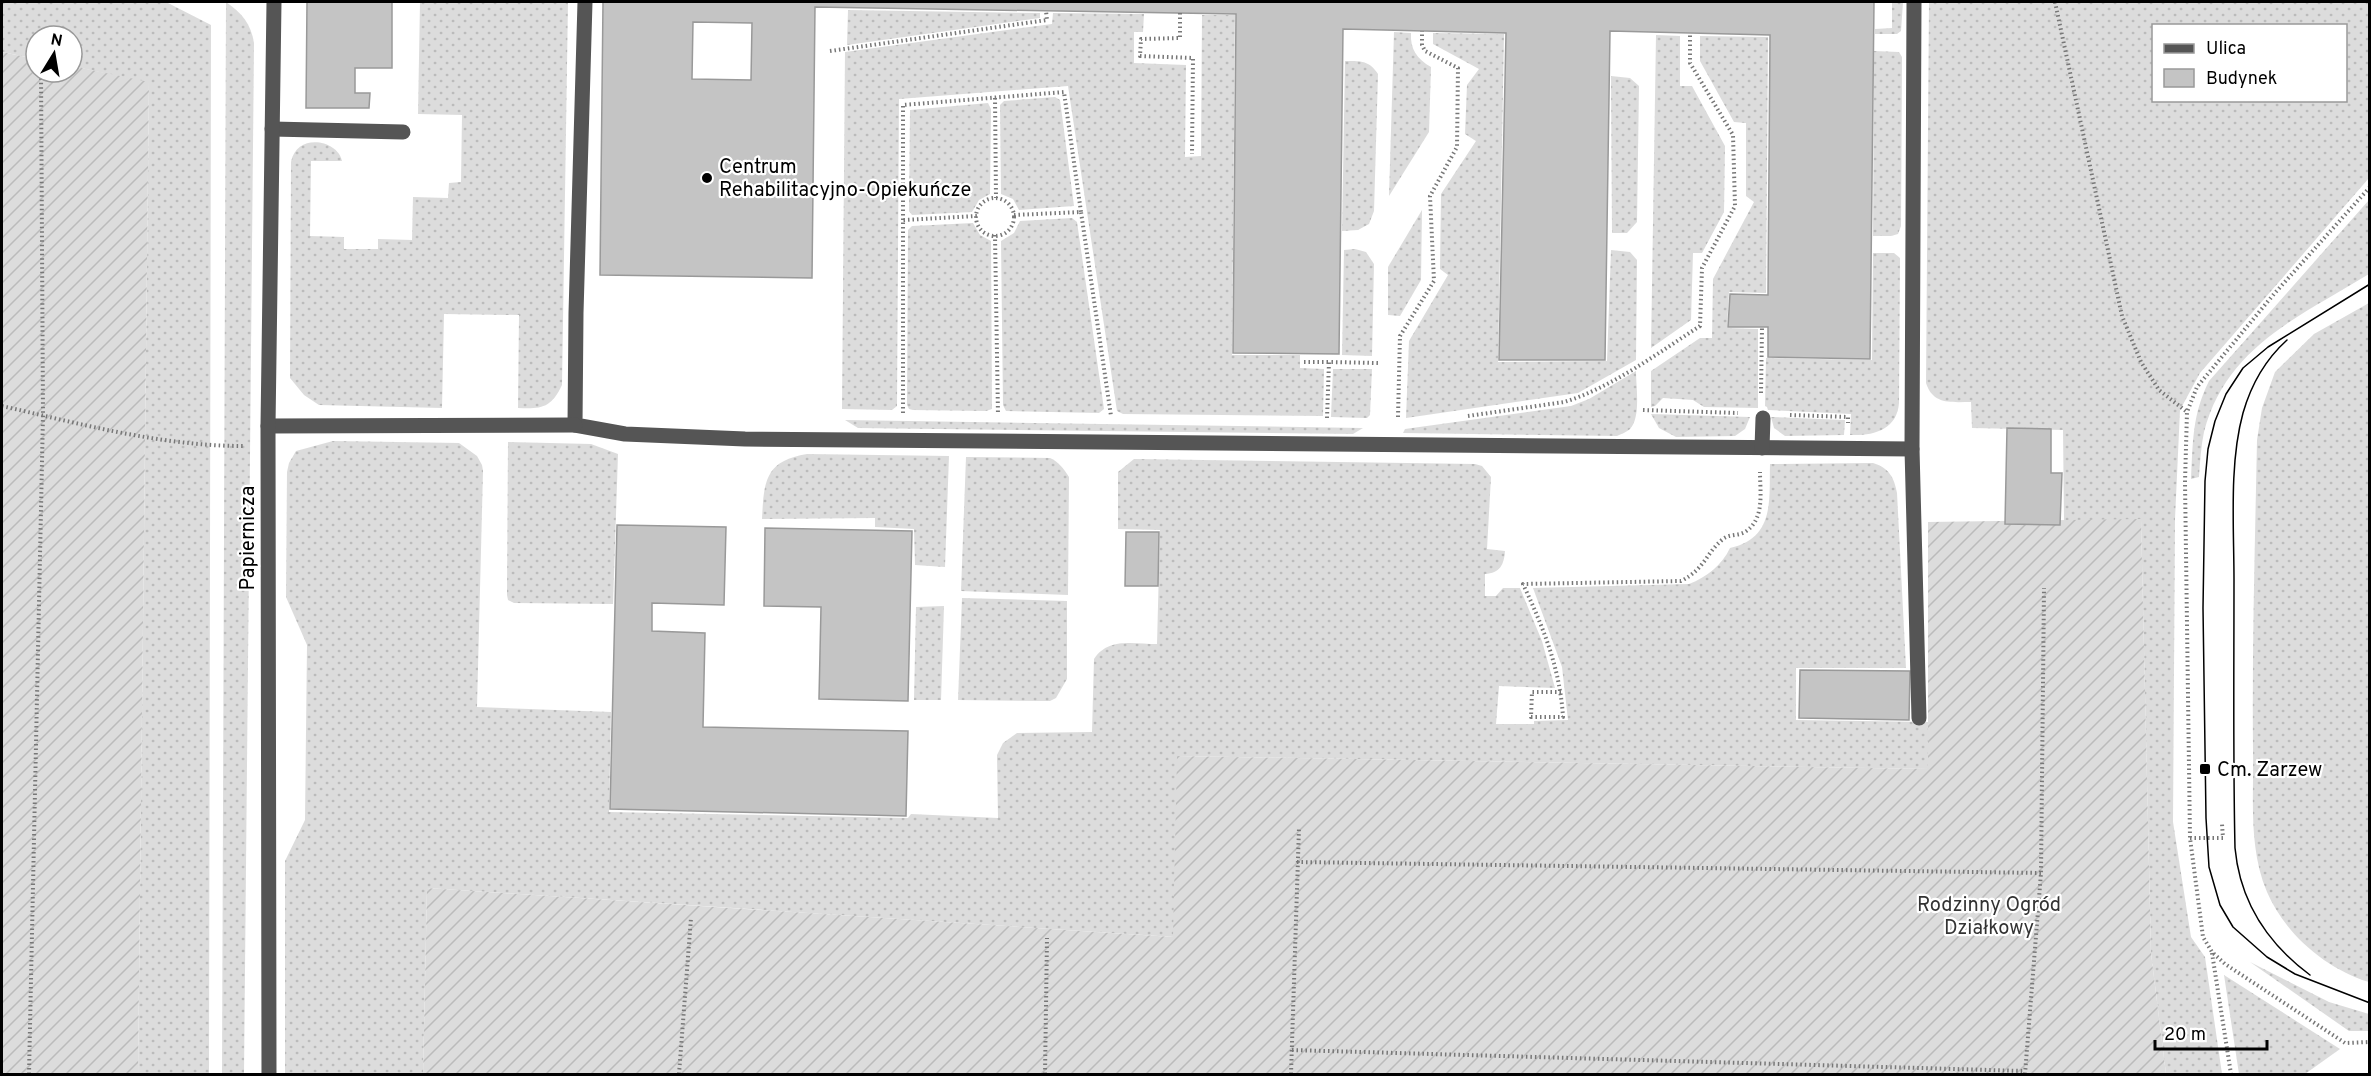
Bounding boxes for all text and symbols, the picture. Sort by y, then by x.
north arrow [24,24,84,84]
legend [2152,24,2347,102]
text: N [49,30,64,52]
text: Ulica [2206,38,2246,61]
text: Budynek [2206,68,2277,91]
place label: Centrum Rehabilitacyjno-Opiekuńcze [719,155,971,204]
marker: Centrum Rehabilitacyjno-Opiekuńcze [700,171,714,185]
street label: Papiernicza [236,486,262,590]
place label: Cm. Zarzew [2217,758,2322,784]
marker: Cm. Zarzew [2198,762,2212,776]
park label: Rodzinny Ogród Działkowy [1917,893,2061,942]
scale bar [2155,1013,2268,1051]
text: 20 m [2164,1024,2206,1047]

